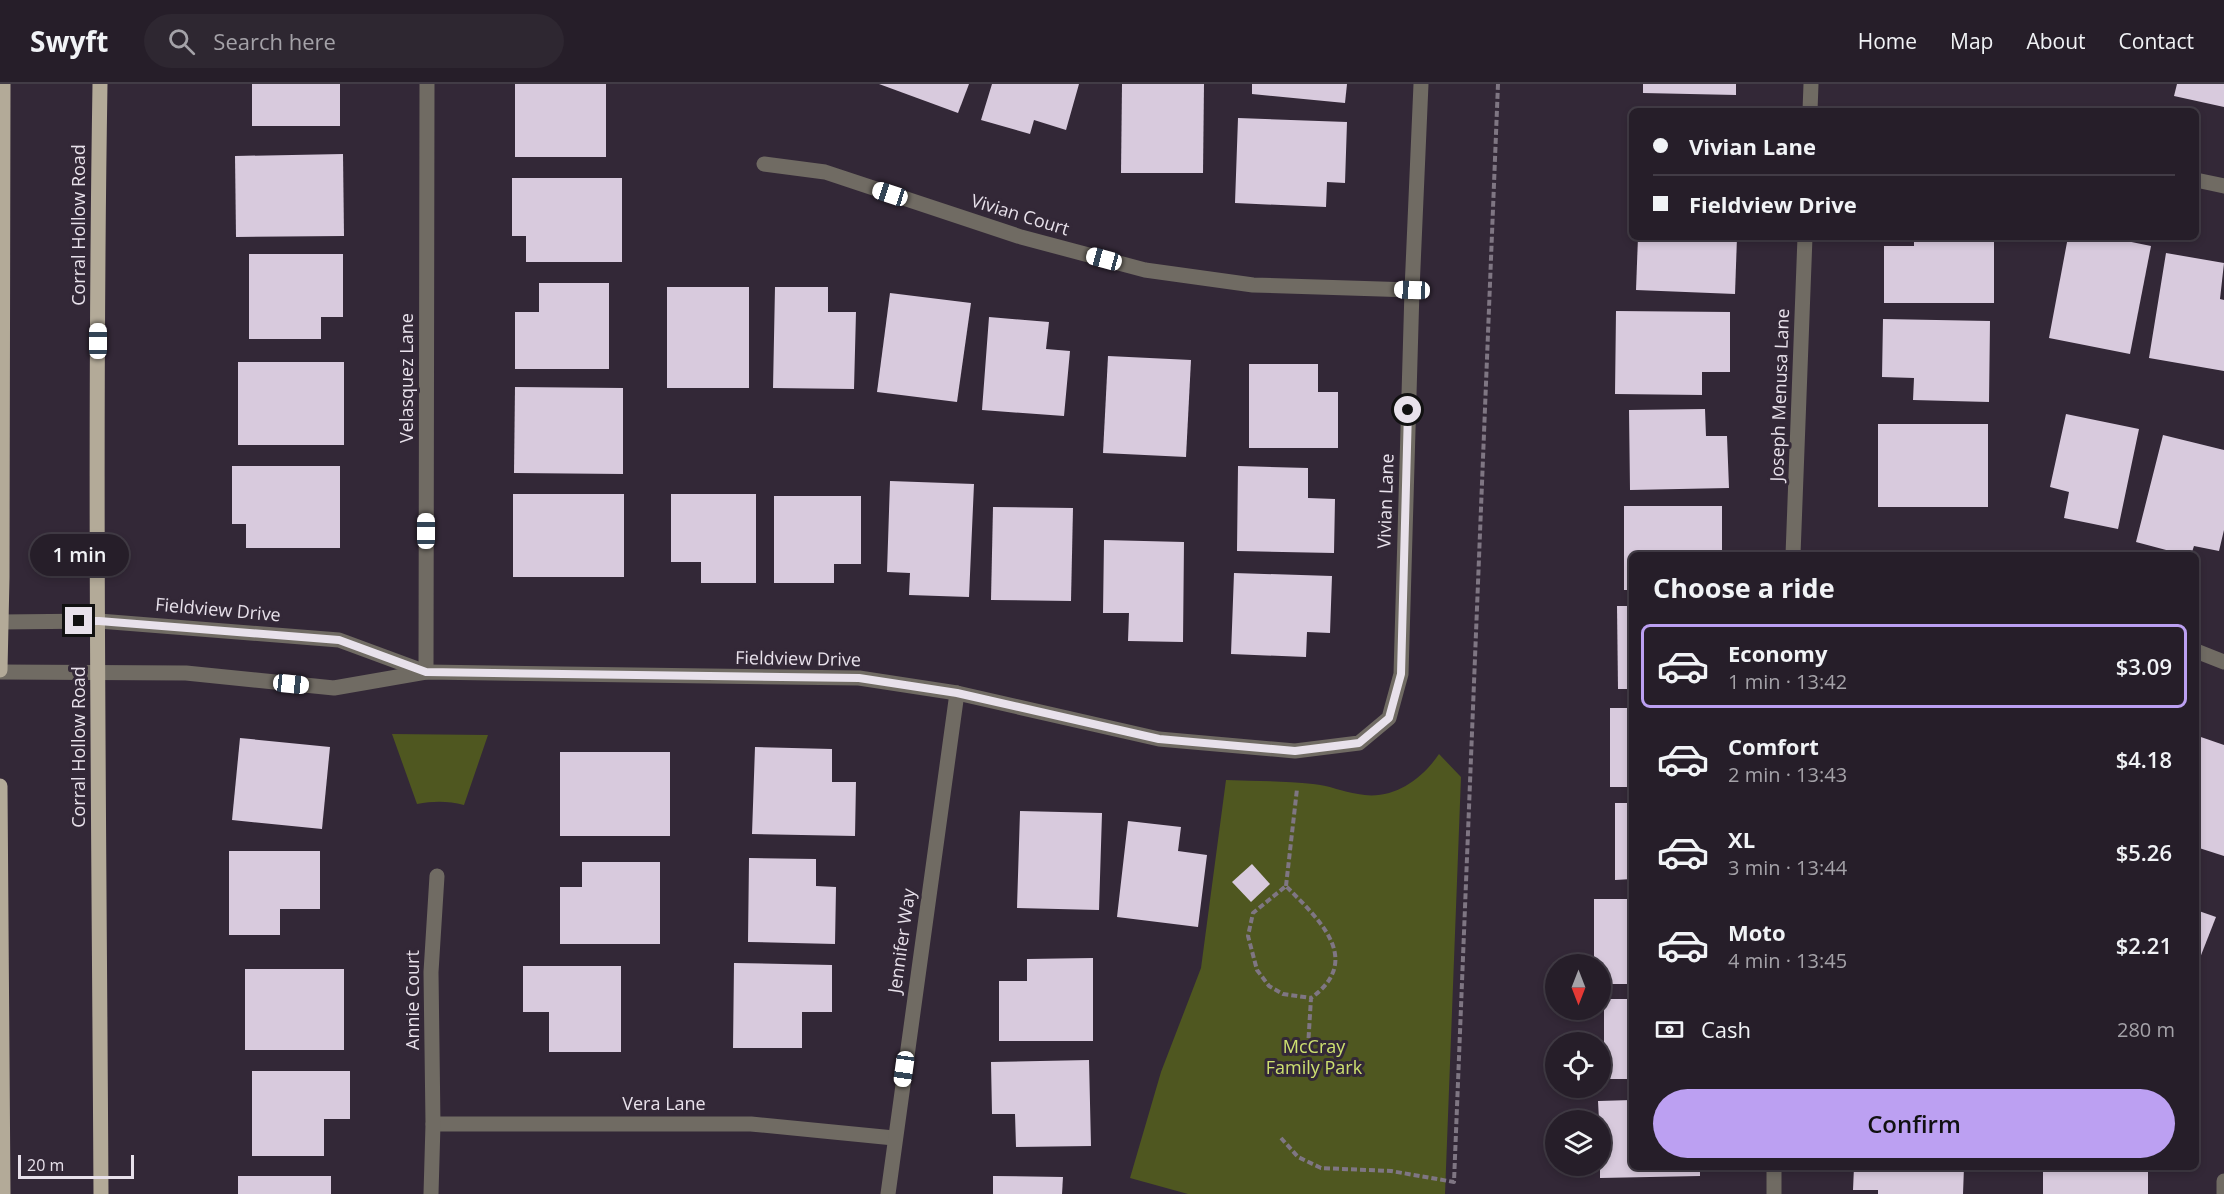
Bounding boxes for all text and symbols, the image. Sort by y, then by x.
search box [144,14,564,68]
text: Swyft [30,22,108,60]
icon: search [165,25,198,58]
text: Search here [213,26,336,56]
text: Home [1858,27,1917,55]
text: Map [1950,27,1993,55]
text: About [2026,27,2086,55]
text: Contact [2119,27,2194,55]
text: Vivian Lane [1689,131,1816,161]
street label: Corral Hollow Road [66,144,90,306]
car [870,180,910,208]
street label: Vivian Court [968,188,1072,240]
text: Fieldview Drive [1689,189,1857,219]
car [1084,246,1124,272]
car [1394,280,1430,300]
street label: Joseph Menusa Lane [1764,308,1794,484]
street label: Velasquez Lane [394,313,418,443]
car [89,323,107,359]
route start [1394,396,1421,423]
street label: Vivian Lane [1371,453,1399,549]
car [417,513,435,549]
callout: 1 min [29,534,128,576]
text: 1 min [53,541,107,568]
text: Choose a ride [1653,569,1835,606]
street label: Fieldview Drive [154,592,282,626]
route end [65,607,92,634]
text: Economy [1728,638,1827,668]
icon: car [1656,639,1710,693]
street label: Fieldview Drive [735,645,861,671]
text: $3.09 [2116,651,2172,681]
street label: Corral Hollow Road [66,666,90,828]
text: 1 min · 13:42 [1728,668,1847,695]
car [272,673,310,695]
text: Comfort [1728,731,1819,761]
icon: car [1656,732,1710,786]
text: $4.18 [2116,744,2172,774]
text: 2 min · 13:43 [1728,761,1847,788]
text: XL [1728,824,1755,854]
icon: car [1656,825,1710,879]
text: $5.26 [2116,837,2172,867]
text: 3 min · 13:44 [1728,854,1847,881]
street label: Jennifer Way [882,886,920,997]
text: Moto [1728,917,1786,947]
icon: car [1656,918,1710,972]
text: $2.21 [2116,930,2172,960]
text: 4 min · 13:45 [1728,947,1847,974]
street label: Annie Court [400,950,424,1050]
north arrow [1545,954,1611,1020]
map controls [1545,954,1611,1176]
icon: cash [1653,1013,1686,1046]
text: Cash [1701,1014,1751,1044]
text: 280 m [2117,1016,2175,1043]
button: locate [1545,1032,1611,1098]
park label: McCray Family Park [1266,1034,1363,1079]
car [893,1050,915,1088]
button: Confirm [1653,1089,2175,1158]
street label: Vera Lane [622,1091,706,1115]
button: layers [1545,1110,1611,1176]
scale bar [18,1152,134,1180]
text: 20 m [27,1154,64,1176]

